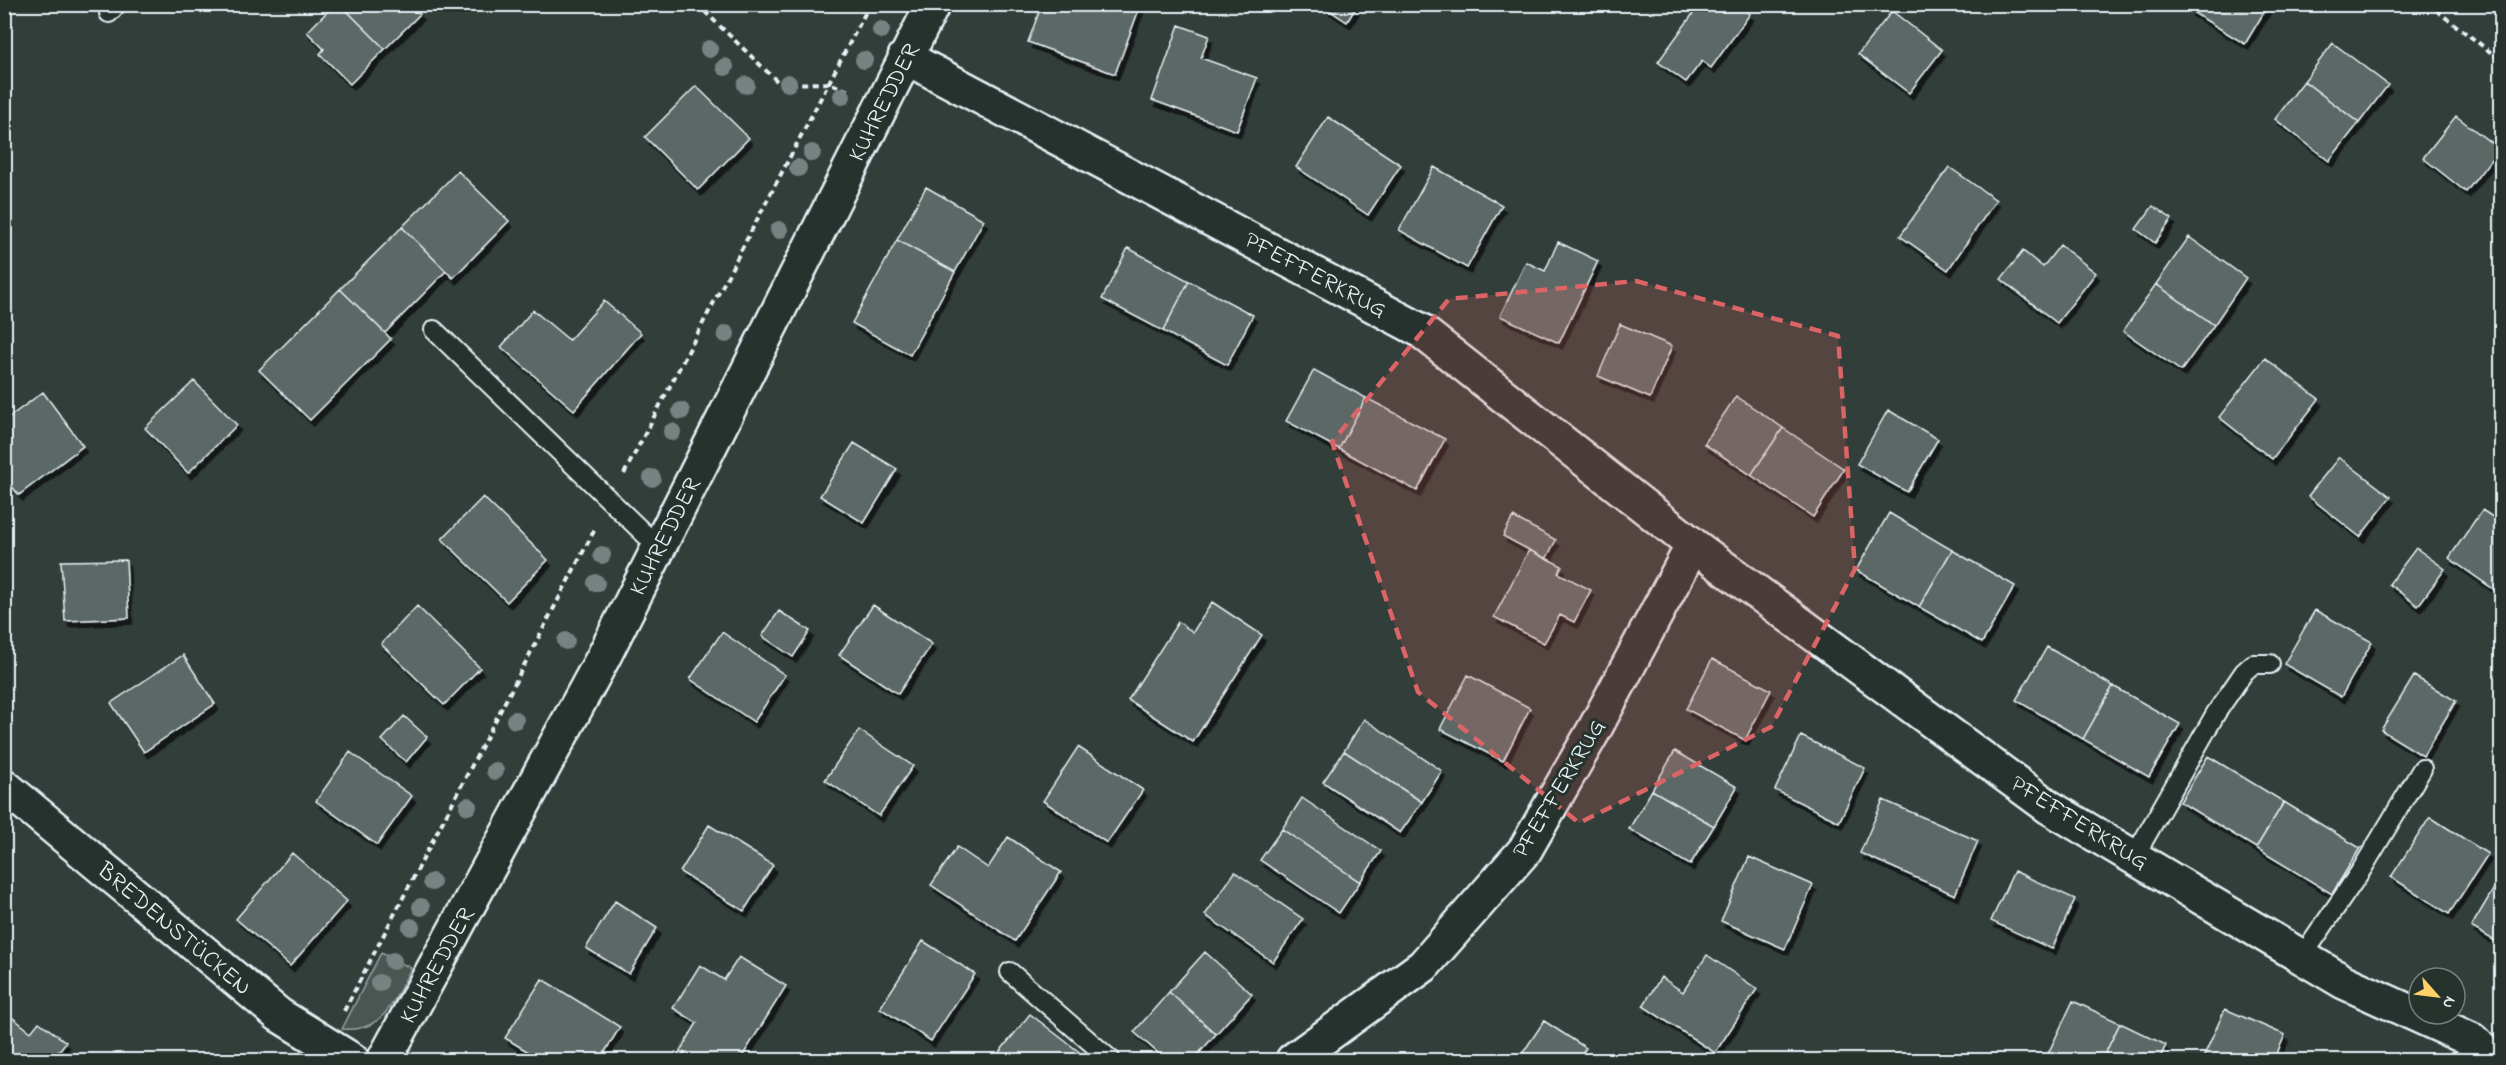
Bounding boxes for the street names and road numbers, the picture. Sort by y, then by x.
street label: KUHREDDER [841,37,930,168]
street label: PFEFFERKRUG [1237,224,1392,328]
street label: KUHREDDER [622,471,711,602]
street label: PFEFFERKRUG [1505,713,1615,865]
street label: PFEFFERKRUG [2003,768,2154,880]
street label: BREDENSTÜCKEN [88,854,258,1005]
street label: KUHREDDER [392,901,485,1031]

